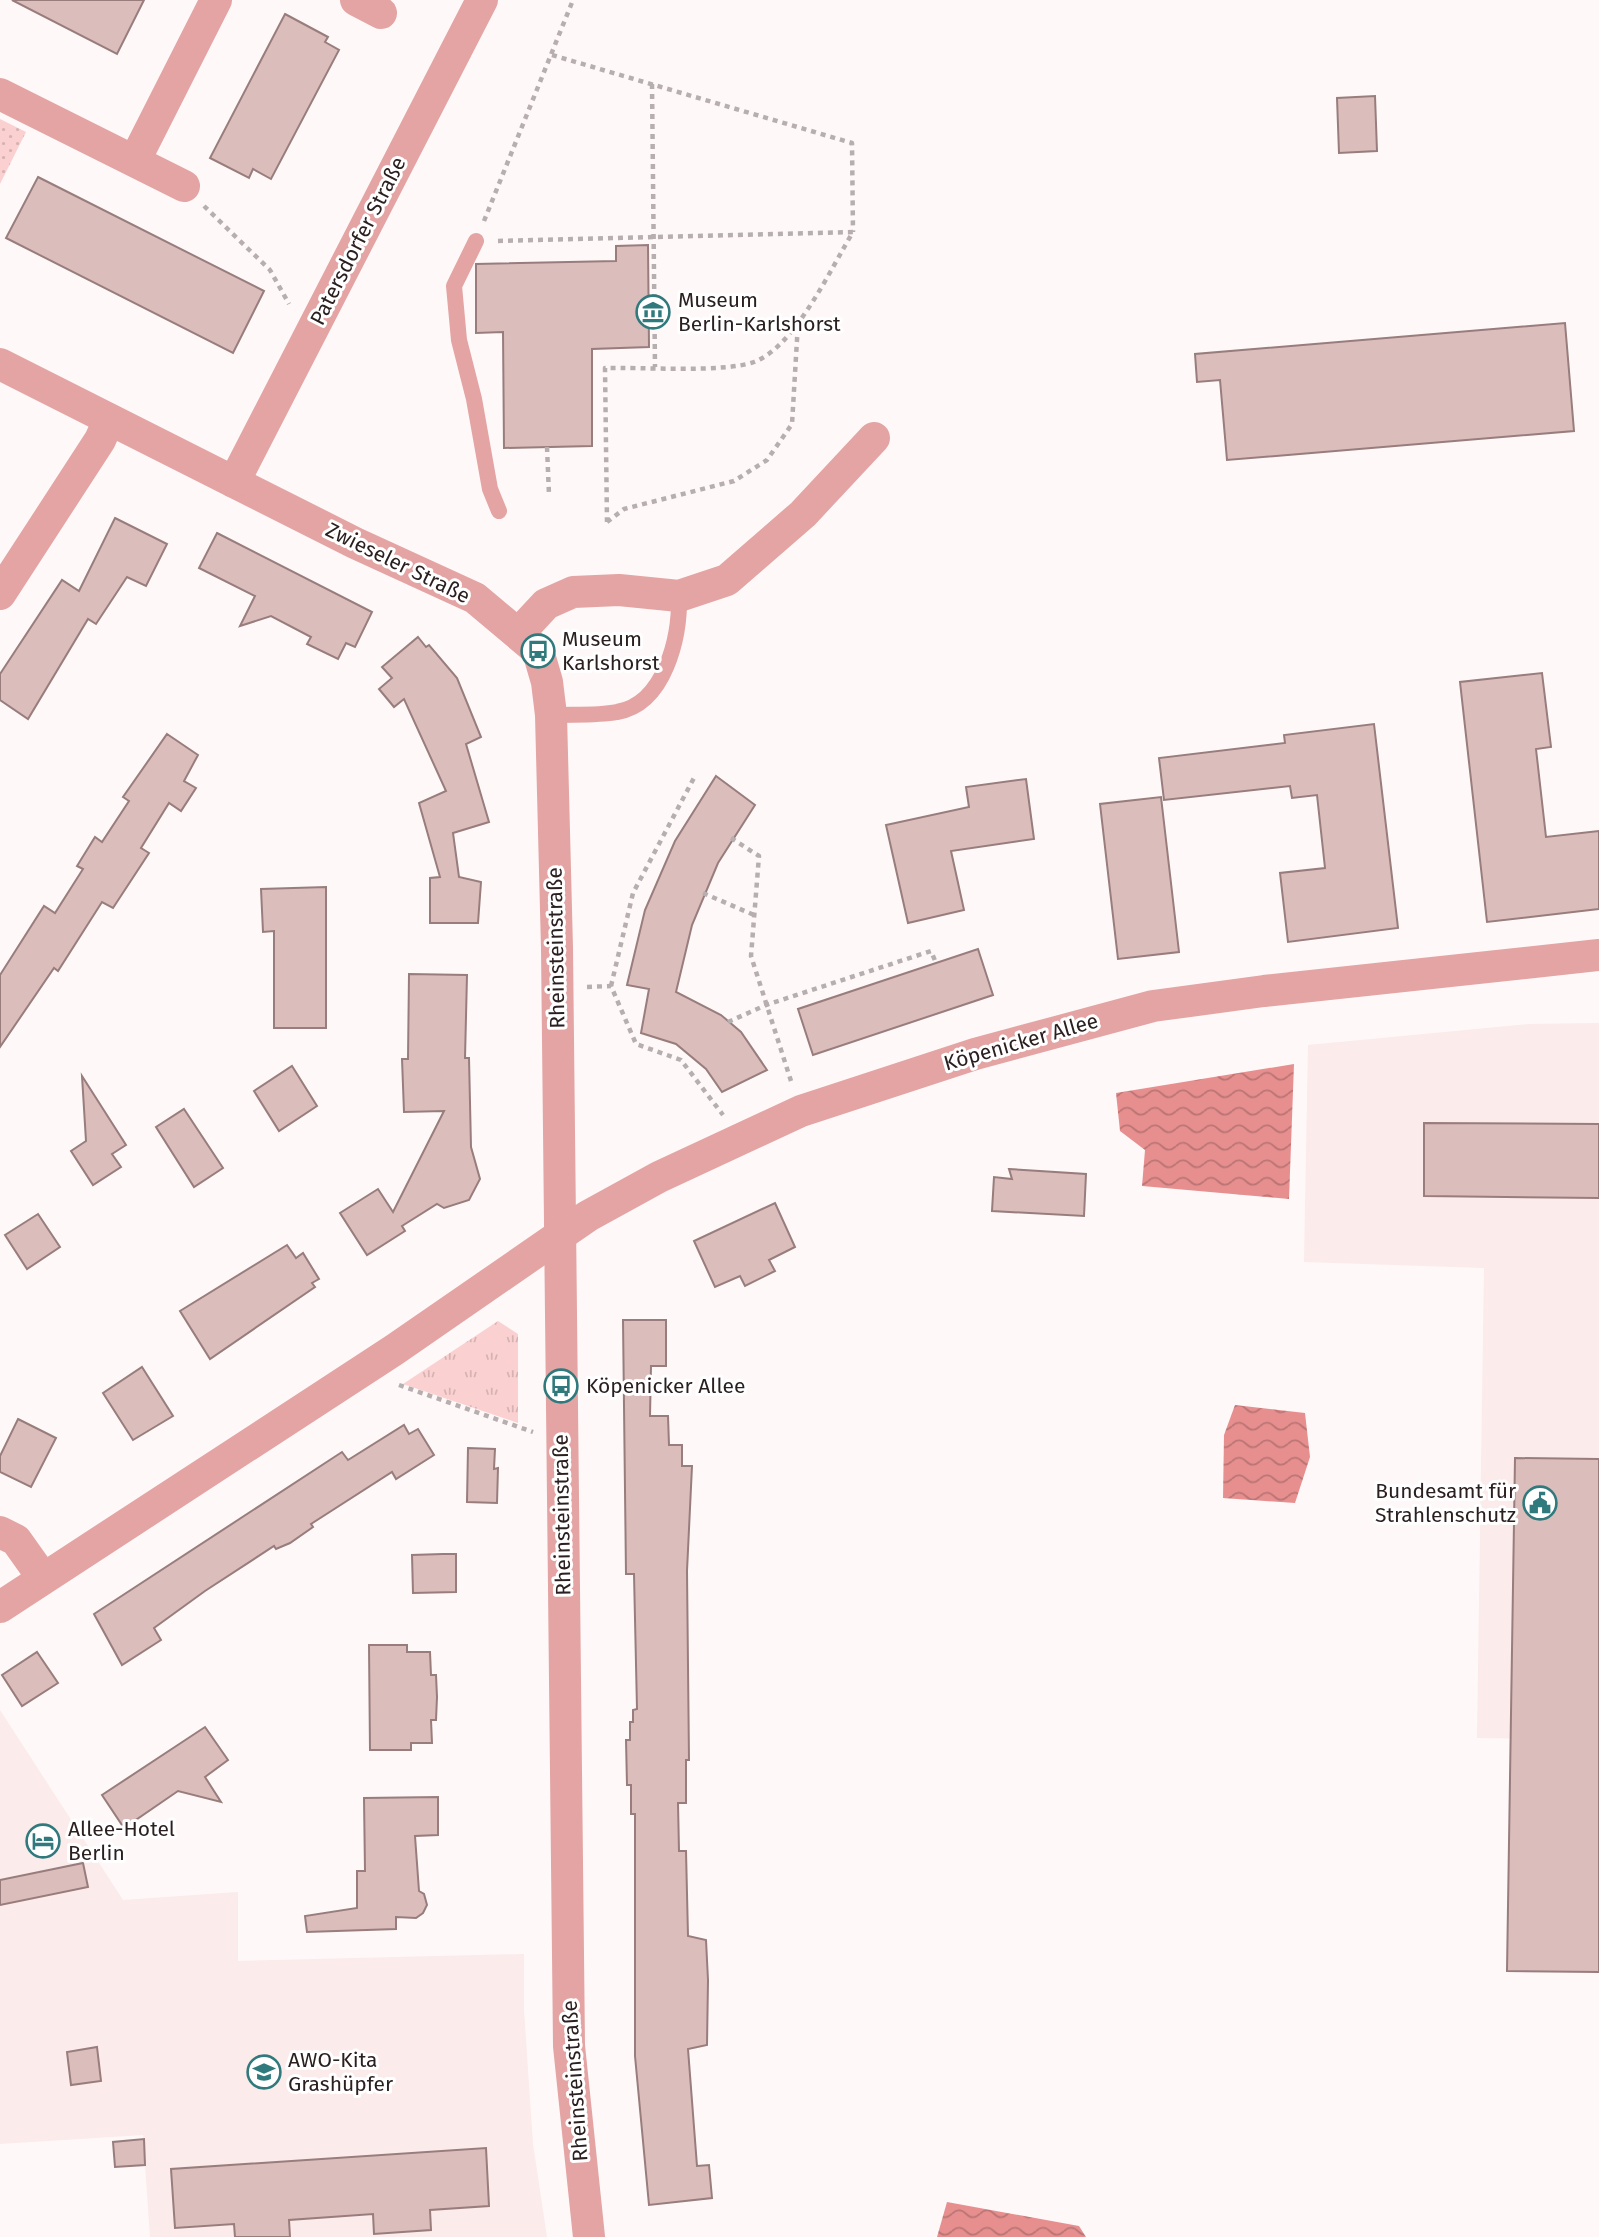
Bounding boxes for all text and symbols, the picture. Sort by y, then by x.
street label: Patersdorfer Straße [304,153,412,329]
place label: Museum Berlin-Karlshorst [678,287,841,337]
museum icon: Museum Berlin-Karlshorst [634,293,672,331]
street label: Zwieseler Straße [322,517,474,609]
place label: Museum Karlshorst [562,626,660,676]
bus stop icon: Museum Karlshorst [519,632,557,670]
street label: Rheinsteinstraße [542,867,570,1029]
street label: Köpenicker Allee [941,1008,1101,1076]
bus stop icon: Köpenicker Allee [542,1367,580,1405]
place label: Köpenicker Allee [586,1373,745,1399]
street label: Rheinsteinstraße [548,1434,576,1596]
place label: Bundesamt für Strahlenschutz [1375,1478,1516,1528]
public building icon: Bundesamt für Strahlenschutz [1521,1484,1559,1522]
place label: Allee-Hotel Berlin [68,1816,175,1866]
hotel icon: Allee-Hotel Berlin [24,1822,62,1860]
street label: Rheinsteinstraße [556,2000,594,2162]
place label: AWO-Kita Grashüpfer [288,2047,393,2097]
school or university icon: AWO-Kita Grashüpfer [245,2053,283,2091]

